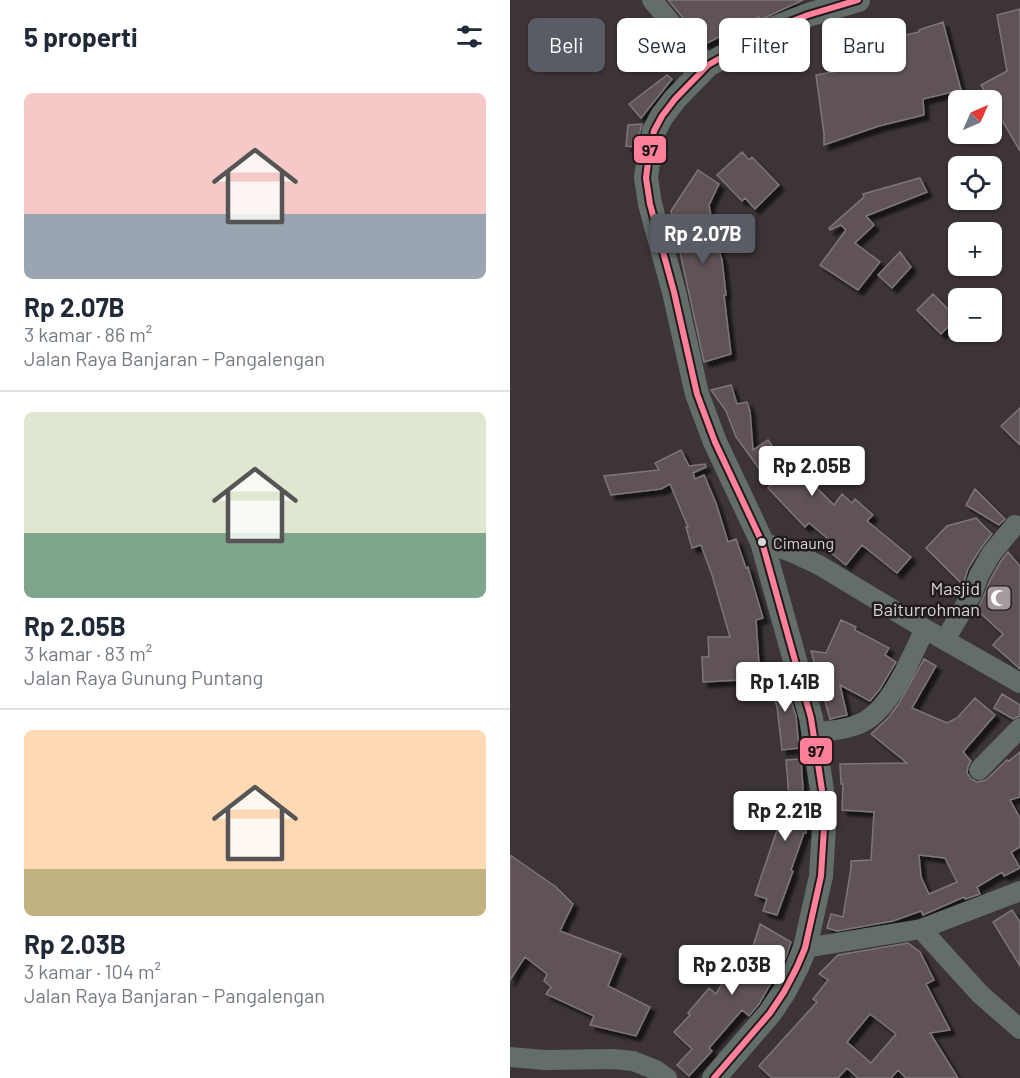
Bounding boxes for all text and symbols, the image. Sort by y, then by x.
chip: Beli [528,18,605,72]
chip: Sewa [617,18,707,72]
chip: Filter [719,18,810,72]
chip: Baru [822,18,906,72]
icon: filters [453,20,486,53]
text: 5 properti [24,21,138,52]
north arrow [948,90,1002,144]
map controls [948,90,1002,342]
icon: home [201,132,309,240]
line badge: 97 [633,135,667,164]
text: 97 [642,140,658,159]
button: locate [948,156,1002,210]
pin: Rp 2.07B [641,214,765,265]
text: Rp 2.07B [664,221,742,245]
button: + [948,222,1002,276]
button: − [948,288,1002,342]
text: Rp 2.07B [24,291,125,322]
text: 3 kamar · 86 m² [24,322,152,346]
text: Jalan Raya Banjaran - Pangalengan [24,346,325,370]
pin: Rp 2.05B [750,446,874,497]
icon: home [201,451,309,559]
text: Rp 2.05B [773,453,851,477]
place label: Cimaung [773,533,834,552]
marker: Cimaung [756,536,768,548]
place label: Masjid Baiturrohman [873,577,980,620]
mosque icon: Masjid Baiturrohman [984,583,1014,613]
text: Rp 2.05B [24,610,126,641]
text: 3 kamar · 83 m² [24,641,152,665]
pin: Rp 1.41B [723,662,847,713]
text: Jalan Raya Gunung Puntang [24,665,263,689]
text: Rp 1.41B [750,669,820,693]
line badge: 97 [799,737,833,765]
text: 97 [808,741,824,760]
icon: home [201,769,309,877]
pin: Rp 2.21B [723,791,847,842]
text: Rp 2.21B [748,798,822,822]
text: Rp 2.03B [24,928,126,959]
pin: Rp 2.03B [670,945,794,996]
text: Rp 2.03B [693,952,771,976]
text: 3 kamar · 104 m² [24,959,161,983]
text: Jalan Raya Banjaran - Pangalengan [24,983,325,1007]

